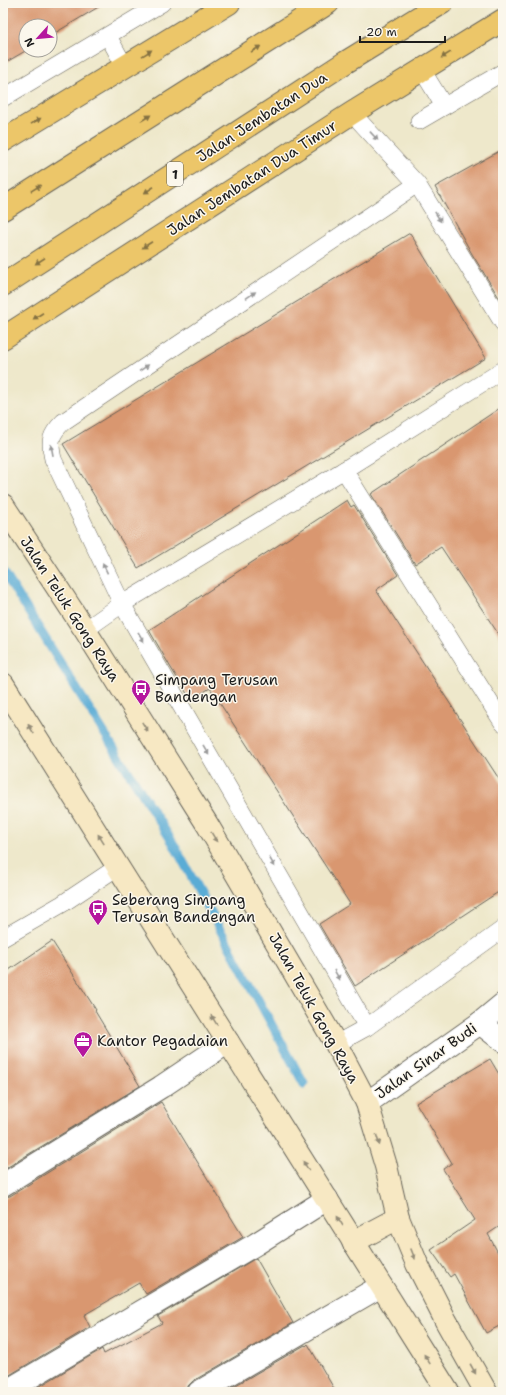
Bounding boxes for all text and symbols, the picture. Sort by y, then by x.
north arrow [18,18,58,58]
scale bar [360,18,445,44]
text: 20 m [366,24,397,40]
text: N [21,35,38,50]
one-way arrow [251,45,261,53]
one-way arrow [142,49,152,57]
one-way arrow [441,51,451,59]
street label: Jalan Jembatan Dua [193,67,332,167]
one-way arrow [140,115,152,122]
street label: Jalan Jembatan Dua Timur [163,116,341,240]
one-way arrow [30,117,42,124]
one-way arrow [369,131,378,142]
road number: 1 [167,162,183,186]
one-way arrow [31,184,41,192]
one-way arrow [144,186,155,194]
one-way arrow [434,211,441,223]
one-way arrow [142,241,152,249]
one-way arrow [35,257,46,265]
one-way arrow [246,291,257,299]
one-way arrow [33,312,43,320]
one-way arrow [138,364,149,371]
one-way arrow [48,444,54,456]
street label: Jalan Teluk Gong Raya [16,533,125,686]
one-way arrow [102,563,108,574]
one-way arrow [138,631,145,643]
place label: Simpang Terusan Bandengan [155,670,278,707]
bus stop icon: Simpang Terusan Bandengan [130,678,152,706]
one-way arrow [141,722,149,732]
one-way arrow [28,723,35,735]
one-way arrow [203,744,210,756]
one-way arrow [211,831,218,843]
one-way arrow [97,834,105,844]
one-way arrow [268,856,275,868]
place label: Seberang Simpang Terusan Bandengan [112,890,255,927]
bus stop icon: Seberang Simpang Terusan Bandengan [87,898,109,926]
street label: Jalan Teluk Gong Raya [264,929,364,1087]
one-way arrow [333,969,340,981]
one-way arrow [211,1015,218,1026]
street label: Jalan Sinar Budi [371,1018,481,1104]
office icon: Kantor Pegadaian [72,1030,94,1058]
place label: Kantor Pegadaian [97,1031,228,1051]
one-way arrow [375,1135,381,1147]
one-way arrow [302,1161,310,1171]
one-way arrow [336,1216,344,1226]
one-way arrow [410,1249,416,1261]
one-way arrow [423,1354,431,1364]
one-way arrow [470,1363,476,1375]

